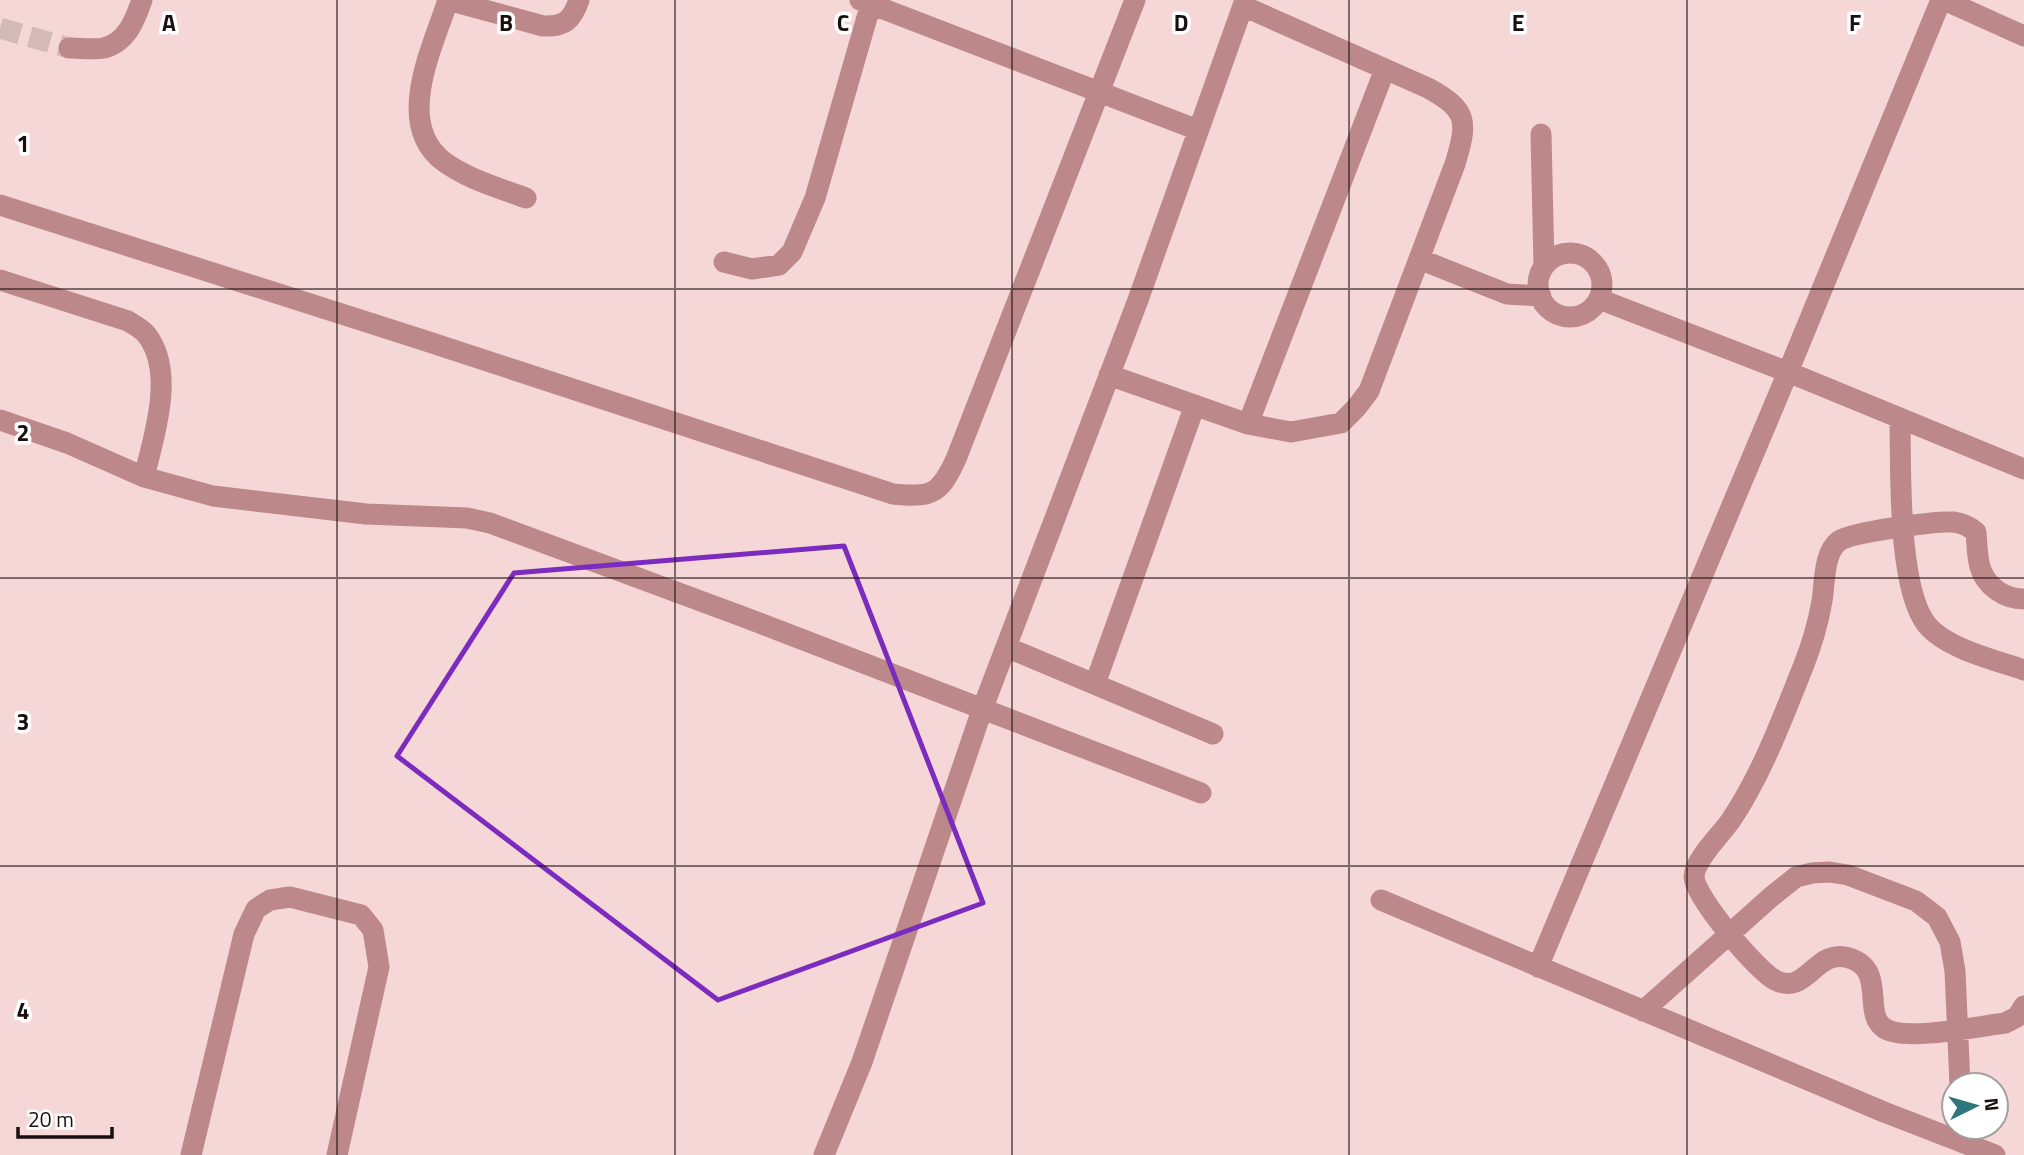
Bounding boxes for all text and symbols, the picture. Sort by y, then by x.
text: A [162,5,176,40]
text: B [499,5,513,40]
text: C [837,5,849,40]
text: D [1174,5,1188,40]
text: E [1512,5,1524,40]
text: F [1849,5,1861,40]
text: 1 [17,126,29,161]
text: 2 [17,415,29,450]
text: 3 [17,704,29,739]
text: 4 [17,993,29,1028]
north arrow [1940,1071,2010,1141]
scale bar [18,1096,112,1140]
text: N [1977,1097,2007,1112]
text: 20 m [28,1103,74,1135]

